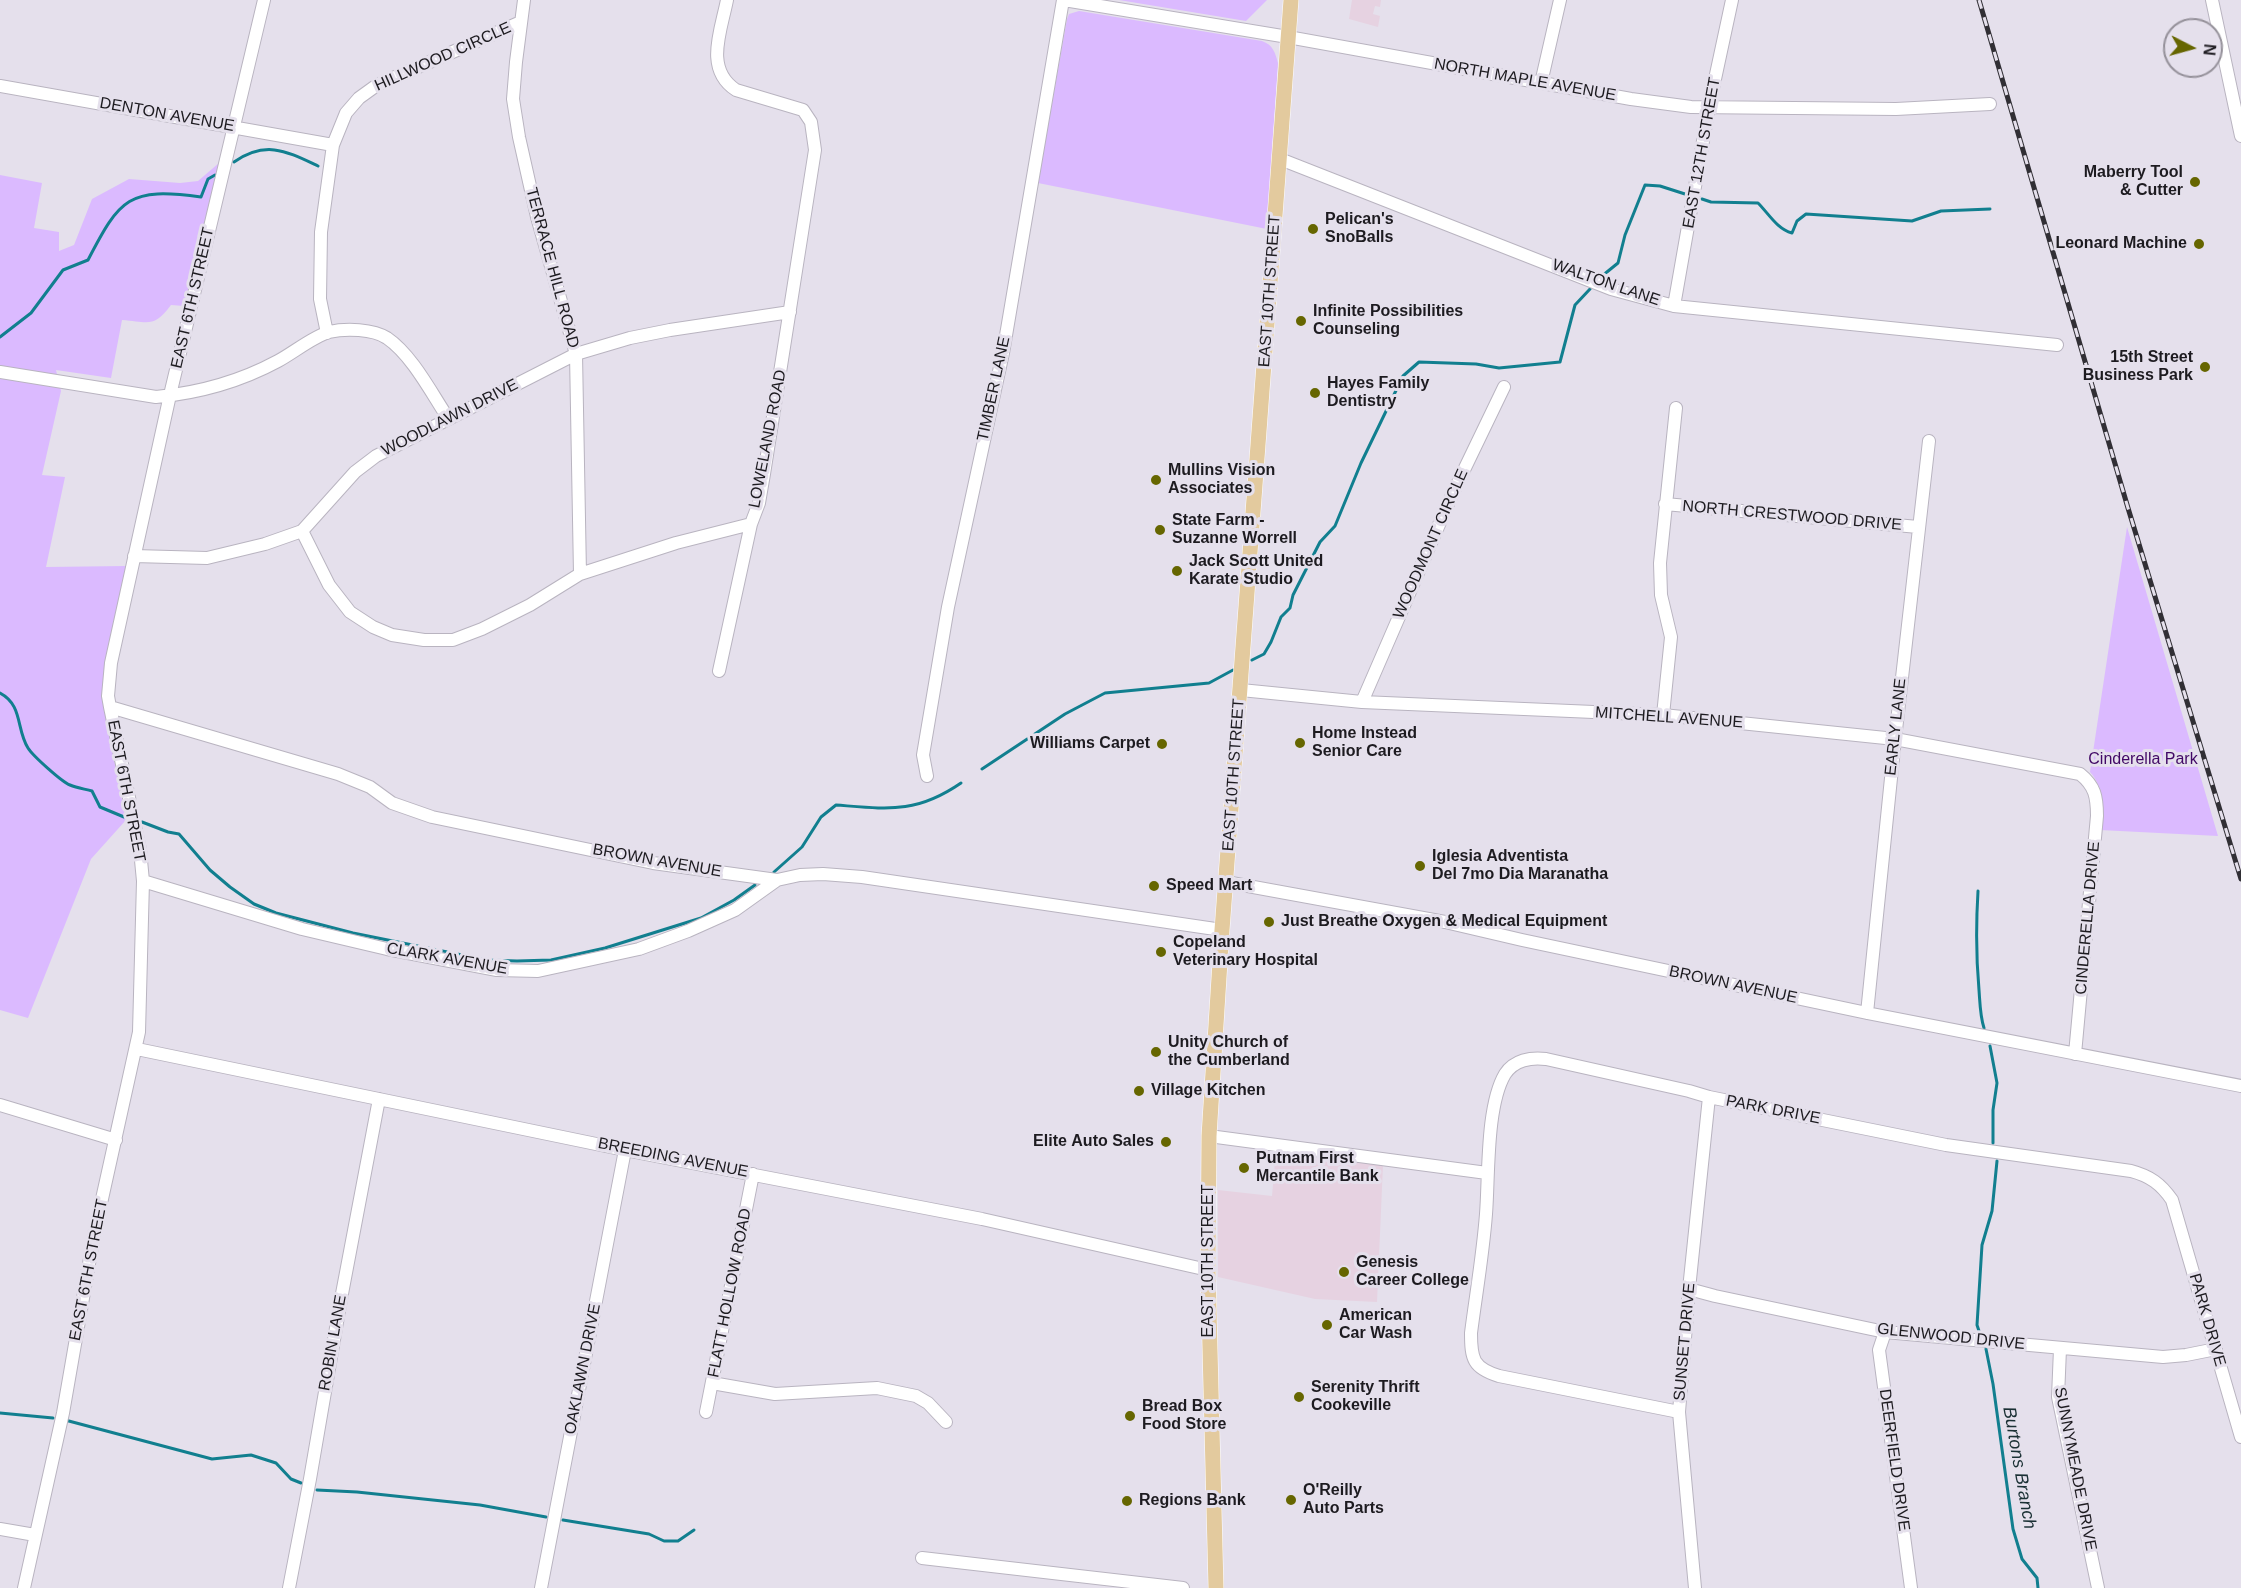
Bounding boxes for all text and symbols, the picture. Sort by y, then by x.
street label: HILLWOOD CIRCLE [372,18,514,96]
north arrow [2163,18,2223,78]
text: N [2200,43,2218,56]
street label: NORTH MAPLE AVENUE [1433,55,1617,105]
street label: EAST 12TH STREET [1679,76,1725,230]
street label: DENTON AVENUE [98,94,236,136]
place label: Maberry Tool & Cutter [2084,163,2183,201]
marker: Maberry Tool & Cutter [2188,175,2202,189]
street label: TERRACE HILL ROAD [521,186,583,350]
place label: Pelican's SnoBalls [1325,210,1394,248]
street label: EAST 10TH STREET [1255,214,1285,368]
marker: Pelican's SnoBalls [1306,222,1320,236]
street label: EAST 6TH STREET [167,226,219,370]
place label: Leonard Machine [2055,234,2187,254]
marker: Leonard Machine [2192,237,2206,251]
street label: WALTON LANE [1550,256,1662,310]
place label: Infinite Possibilities Counseling [1313,302,1463,340]
marker: Infinite Possibilities Counseling [1294,314,1308,328]
street label: TIMBER LANE [974,335,1014,443]
place label: 15th Street Business Park [2083,348,2193,386]
marker: 15th Street Business Park [2198,360,2212,374]
street label: LOWELAND ROAD [745,368,791,510]
place label: Hayes Family Dentistry [1327,374,1429,412]
street label: WOODLAWN DRIVE [379,375,521,461]
marker: Hayes Family Dentistry [1308,386,1322,400]
place label: Mullins Vision Associates [1168,461,1275,499]
street label: WOODMONT CIRCLE [1389,466,1473,622]
marker: Mullins Vision Associates [1149,473,1163,487]
street label: NORTH CRESTWOOD DRIVE [1682,497,1902,535]
place label: State Farm - Suzanne Worrell [1172,511,1297,549]
marker: State Farm - Suzanne Worrell [1153,523,1167,537]
place label: Jack Scott United Karate Studio [1189,552,1323,590]
marker: Jack Scott United Karate Studio [1170,564,1184,578]
street label: EARLY LANE [1881,678,1911,776]
street label: EAST 10TH STREET [1219,698,1249,852]
street label: MITCHELL AVENUE [1594,703,1744,733]
street label: EAST 6TH STREET [103,718,149,864]
place label: Home Instead Senior Care [1312,724,1417,762]
place label: Williams Carpet [1030,734,1150,754]
marker: Home Instead Senior Care [1293,736,1307,750]
marker: Williams Carpet [1155,737,1169,751]
park label: Cinderella Park [2088,750,2198,770]
street label: BROWN AVENUE [591,840,723,882]
street label: CINDERELLA DRIVE [2072,841,2104,995]
place label: Iglesia Adventista Del 7mo Dia Maranatha [1432,847,1608,885]
marker: Iglesia Adventista Del 7mo Dia Maranatha [1413,859,1427,873]
place label: Speed Mart [1166,876,1252,896]
marker: Speed Mart [1147,879,1161,893]
place label: Just Breathe Oxygen & Medical Equipment [1281,912,1607,932]
marker: Just Breathe Oxygen & Medical Equipment [1262,915,1276,929]
place label: Copeland Veterinary Hospital [1173,933,1318,971]
street label: CLARK AVENUE [385,939,509,979]
marker: Copeland Veterinary Hospital [1154,945,1168,959]
street label: BROWN AVENUE [1667,962,1799,1008]
place label: Unity Church of the Cumberland [1168,1033,1290,1071]
marker: Unity Church of the Cumberland [1149,1045,1163,1059]
place label: Village Kitchen [1151,1081,1265,1101]
marker: Village Kitchen [1132,1084,1146,1098]
street label: PARK DRIVE [1724,1091,1822,1129]
place label: Elite Auto Sales [1033,1132,1154,1152]
street label: BREEDING AVENUE [596,1134,750,1182]
marker: Elite Auto Sales [1159,1135,1173,1149]
place label: Putnam First Mercantile Bank [1256,1149,1379,1187]
marker: Putnam First Mercantile Bank [1237,1161,1251,1175]
street label: EAST 10TH STREET [1199,1185,1219,1337]
street label: EAST 6TH STREET [66,1197,112,1343]
street label: FLATT HOLLOW ROAD [704,1207,756,1379]
place label: Genesis Career College [1356,1253,1469,1291]
marker: Genesis Career College [1337,1265,1351,1279]
street label: PARK DRIVE [2185,1271,2229,1369]
street label: SUNSET DRIVE [1670,1282,1700,1402]
street label: ROBIN LANE [315,1294,351,1392]
street label: OAKLAWN DRIVE [561,1302,605,1436]
place label: American Car Wash [1339,1306,1412,1344]
marker: American Car Wash [1320,1318,1334,1332]
street label: GLENWOOD DRIVE [1876,1320,2026,1354]
place label: Serenity Thrift Cookeville [1311,1378,1419,1416]
street label: SUNNYMEADE DRIVE [2050,1386,2100,1552]
street label: DEERFIELD DRIVE [1875,1388,1913,1532]
marker: Serenity Thrift Cookeville [1292,1390,1306,1404]
place label: Bread Box Food Store [1142,1397,1226,1435]
water label: Burtons Branch [1998,1405,2040,1531]
marker: Bread Box Food Store [1123,1409,1137,1423]
place label: O'Reilly Auto Parts [1303,1481,1384,1519]
place label: Regions Bank [1139,1491,1246,1511]
marker: O'Reilly Auto Parts [1284,1493,1298,1507]
marker: Regions Bank [1120,1494,1134,1508]

